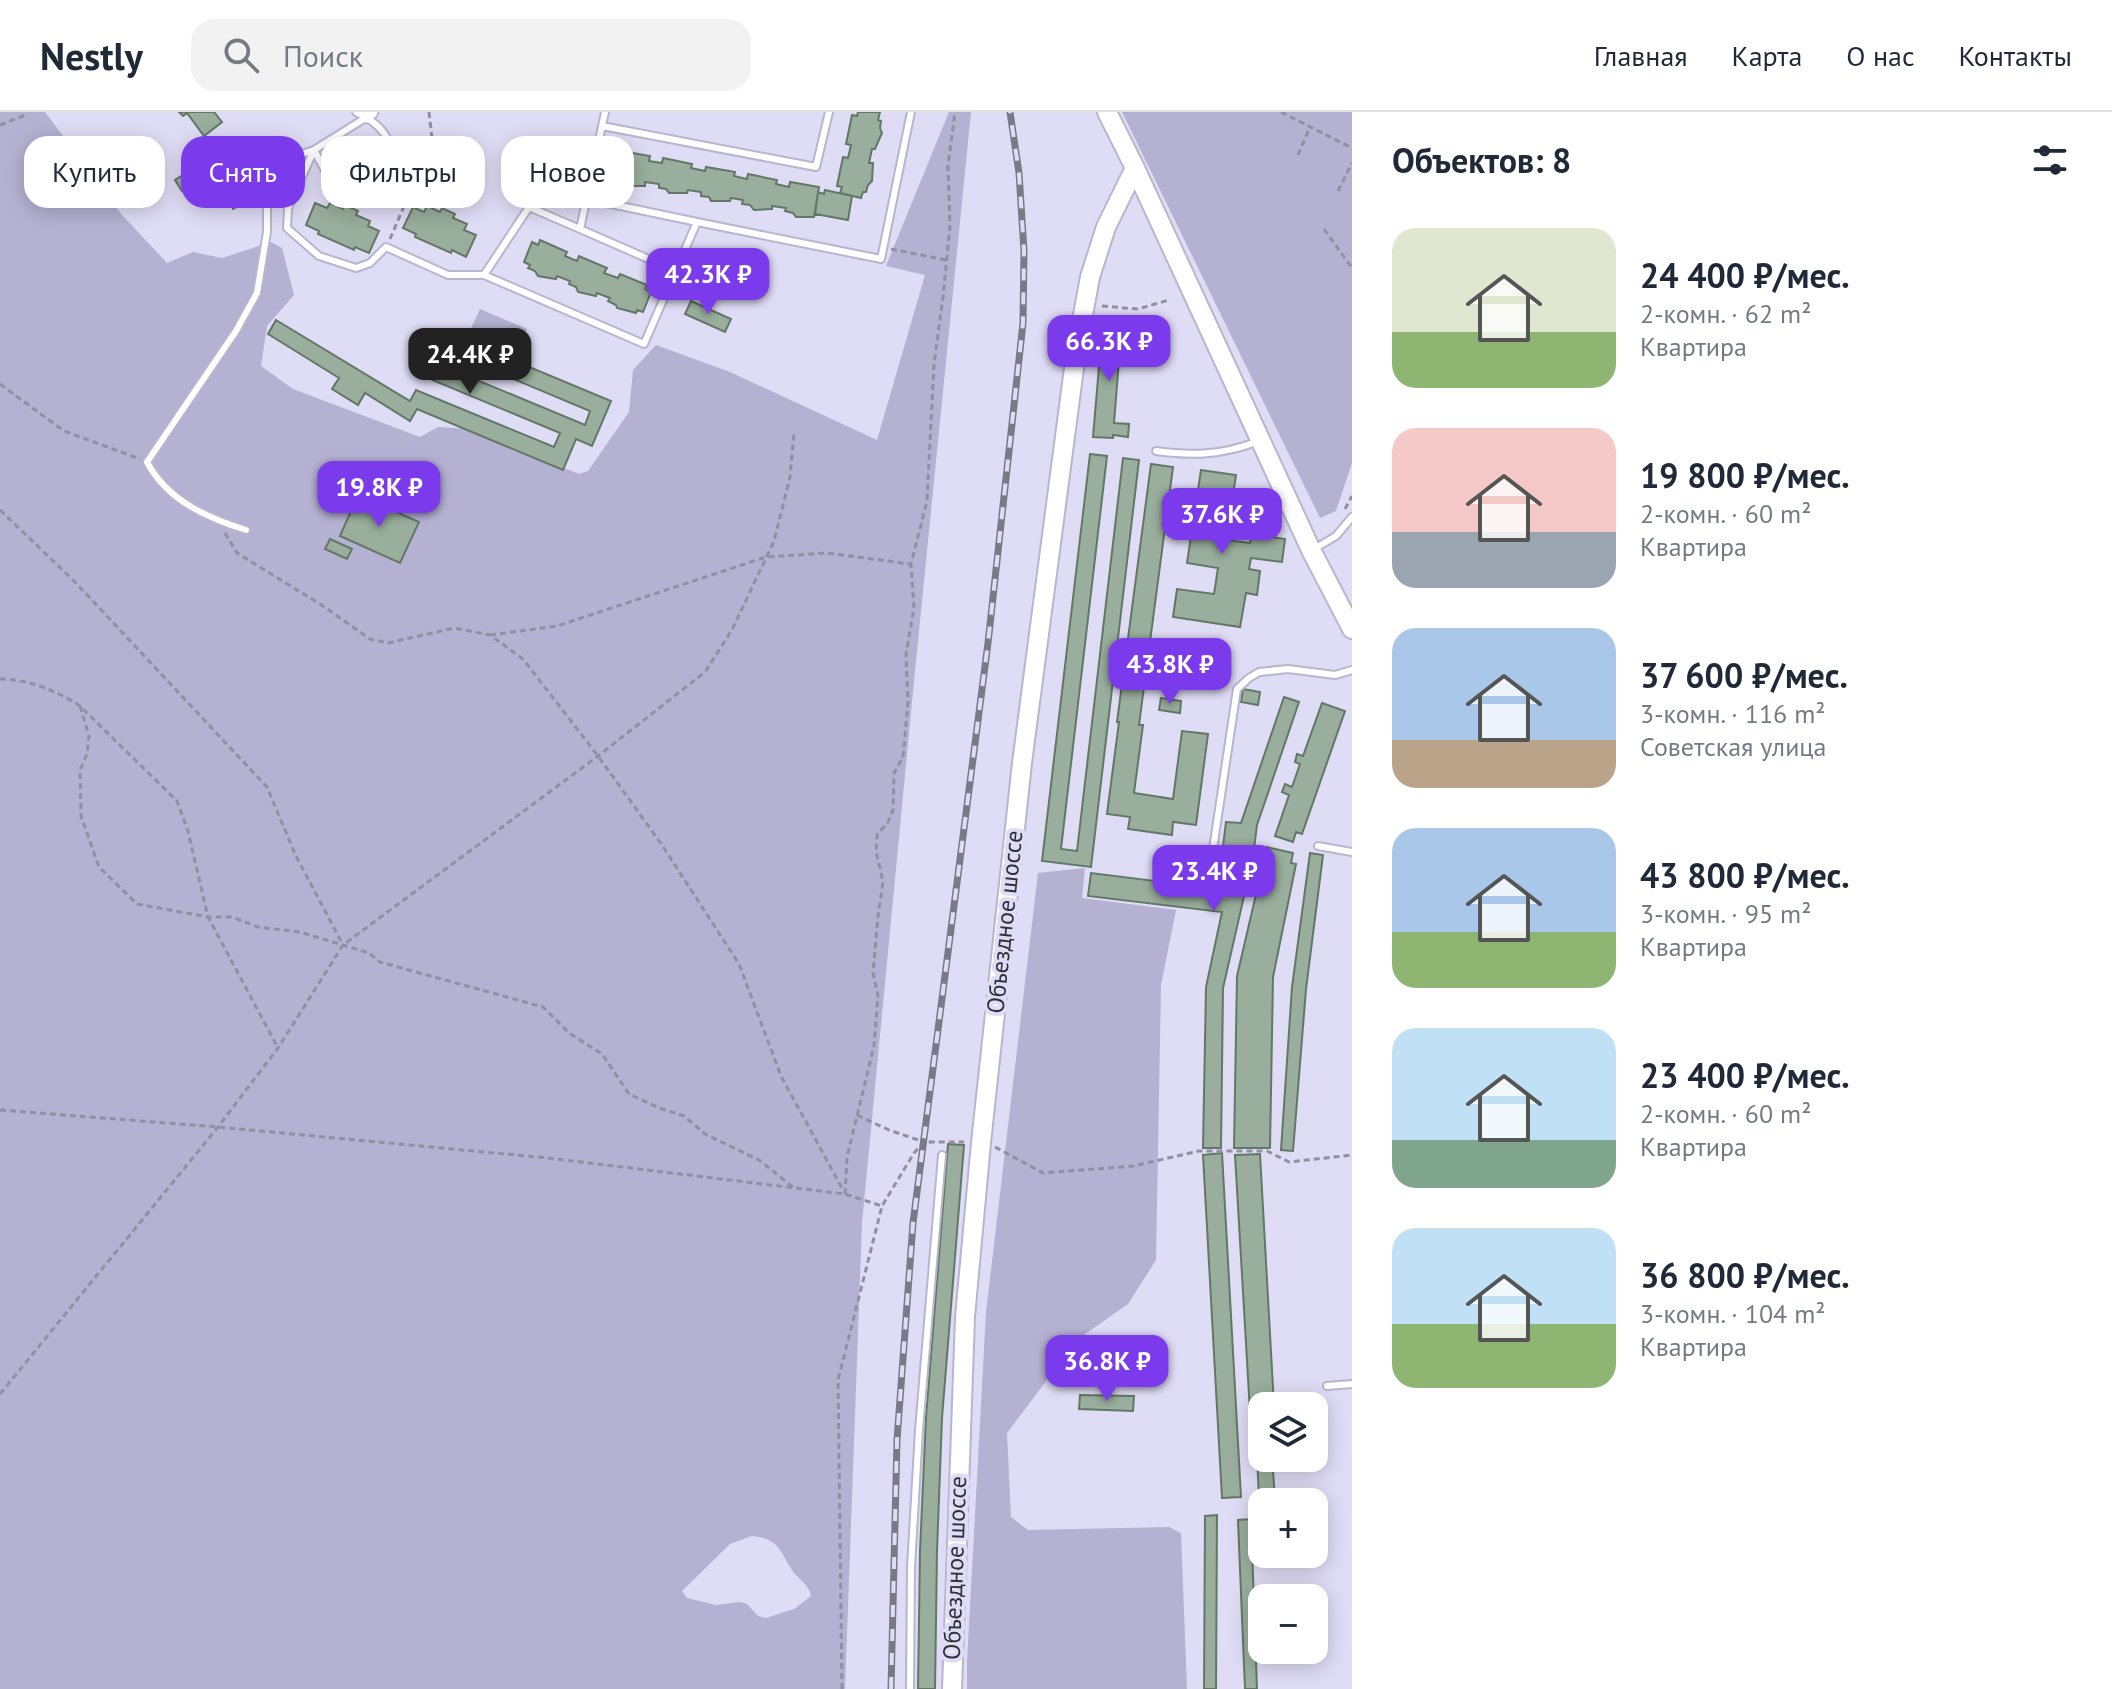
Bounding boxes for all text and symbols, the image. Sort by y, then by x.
search box [191,19,751,91]
text: Nestly [40,31,143,80]
icon: search [219,33,263,77]
text: Поиск [283,36,363,75]
text: Главная [1594,37,1688,74]
text: Карта [1732,37,1802,74]
text: О нас [1846,37,1915,74]
text: Контакты [1959,37,2072,74]
chip: Купить [24,136,165,208]
chip: Снять [181,136,305,208]
chip: Фильтры [321,136,485,208]
chip: Новое [501,136,634,208]
text: Объектов: 8 [1392,138,1571,182]
icon: filters [2028,138,2072,182]
pin: 42.3K ₽ [634,248,782,316]
text: 24 400 ₽/мес. [1640,253,1850,297]
text: 42.3K ₽ [664,257,752,290]
icon: home [1456,260,1552,356]
text: 2-комн. · 62 m² [1640,297,1811,330]
pin: 66.3K ₽ [1035,315,1183,383]
text: 66.3K ₽ [1065,324,1153,357]
pin: 24.4K ₽ [396,328,544,396]
text: Квартира [1640,330,1747,363]
text: 24.4K ₽ [426,337,514,370]
text: 19 800 ₽/мес. [1640,453,1850,497]
icon: home [1456,460,1552,556]
pin: 19.8K ₽ [305,461,453,529]
text: 19.8K ₽ [335,470,423,503]
pin: 37.6K ₽ [1148,488,1296,556]
text: 37.6K ₽ [1180,497,1264,530]
text: 2-комн. · 60 m² [1640,497,1811,530]
text: Квартира [1640,530,1747,563]
pin: 43.8K ₽ [1096,638,1244,706]
text: 43.8K ₽ [1126,647,1214,680]
text: 37 600 ₽/мес. [1640,653,1848,697]
icon: home [1456,660,1552,756]
text: 3-комн. · 116 m² [1640,697,1826,730]
text: Советская улица [1640,730,1827,763]
street label: Объездное шоссе [979,829,1030,1015]
pin: 23.4K ₽ [1140,845,1288,913]
text: 43 800 ₽/мес. [1640,853,1850,897]
text: 23.4K ₽ [1170,854,1258,887]
icon: home [1456,860,1552,956]
text: 3-комн. · 95 m² [1640,897,1811,930]
text: Квартира [1640,930,1747,963]
text: 23 400 ₽/мес. [1640,1053,1850,1097]
icon: home [1456,1060,1552,1156]
text: 2-комн. · 60 m² [1640,1097,1811,1130]
text: Квартира [1640,1130,1747,1163]
text: 36 800 ₽/мес. [1640,1253,1850,1297]
icon: home [1456,1260,1552,1356]
text: 3-комн. · 104 m² [1640,1297,1826,1330]
text: Квартира [1640,1330,1747,1363]
pin: 36.8K ₽ [1033,1335,1181,1403]
text: 36.8K ₽ [1063,1344,1151,1377]
map controls [1248,1392,1328,1664]
button: layers [1248,1392,1328,1472]
street label: Объездное шоссе [936,1475,973,1660]
button: + [1248,1488,1328,1568]
button: − [1248,1584,1328,1664]

